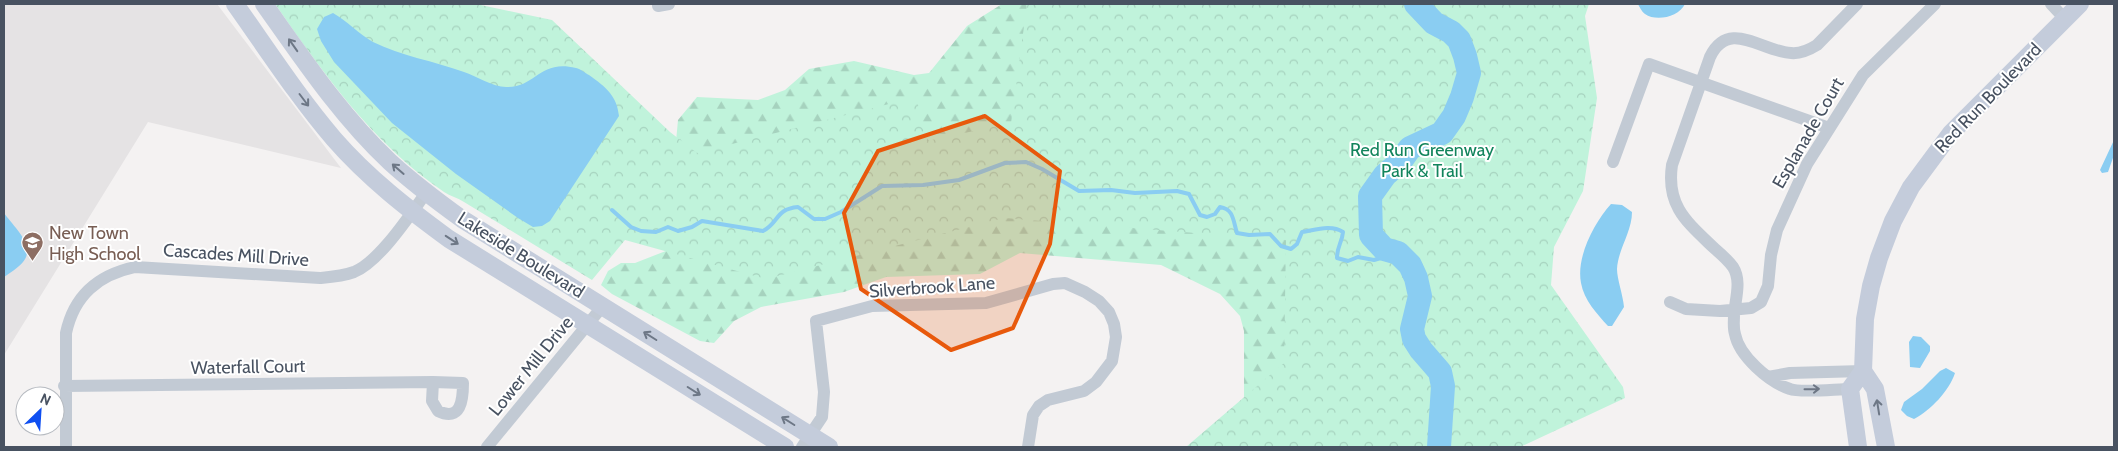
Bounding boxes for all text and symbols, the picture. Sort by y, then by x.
one-way arrow [288,38,298,52]
street label: Red Run Boulevard [1930,39,2046,157]
street label: Esplanade Court [1767,74,1849,192]
one-way arrow [299,93,310,106]
park label: Red Run Greenway Park & Trail [1350,139,1494,182]
one-way arrow [392,163,405,175]
street label: Lakeside Boulevard [454,207,588,303]
place label: New Town High School [49,222,141,265]
school or university icon: New Town High School [21,231,45,262]
one-way arrow [445,235,459,245]
street label: Cascades Mill Drive [162,239,310,271]
street label: Silverbrook Lane [868,272,996,302]
street label: Lower Mill Drive [484,312,578,420]
one-way arrow [643,331,657,341]
street label: Waterfall Court [190,355,306,379]
one-way arrow [1804,385,1820,394]
north arrow [15,386,65,436]
one-way arrow [686,386,700,396]
text: N [37,389,54,409]
one-way arrow [1873,400,1883,416]
one-way arrow [782,416,796,426]

